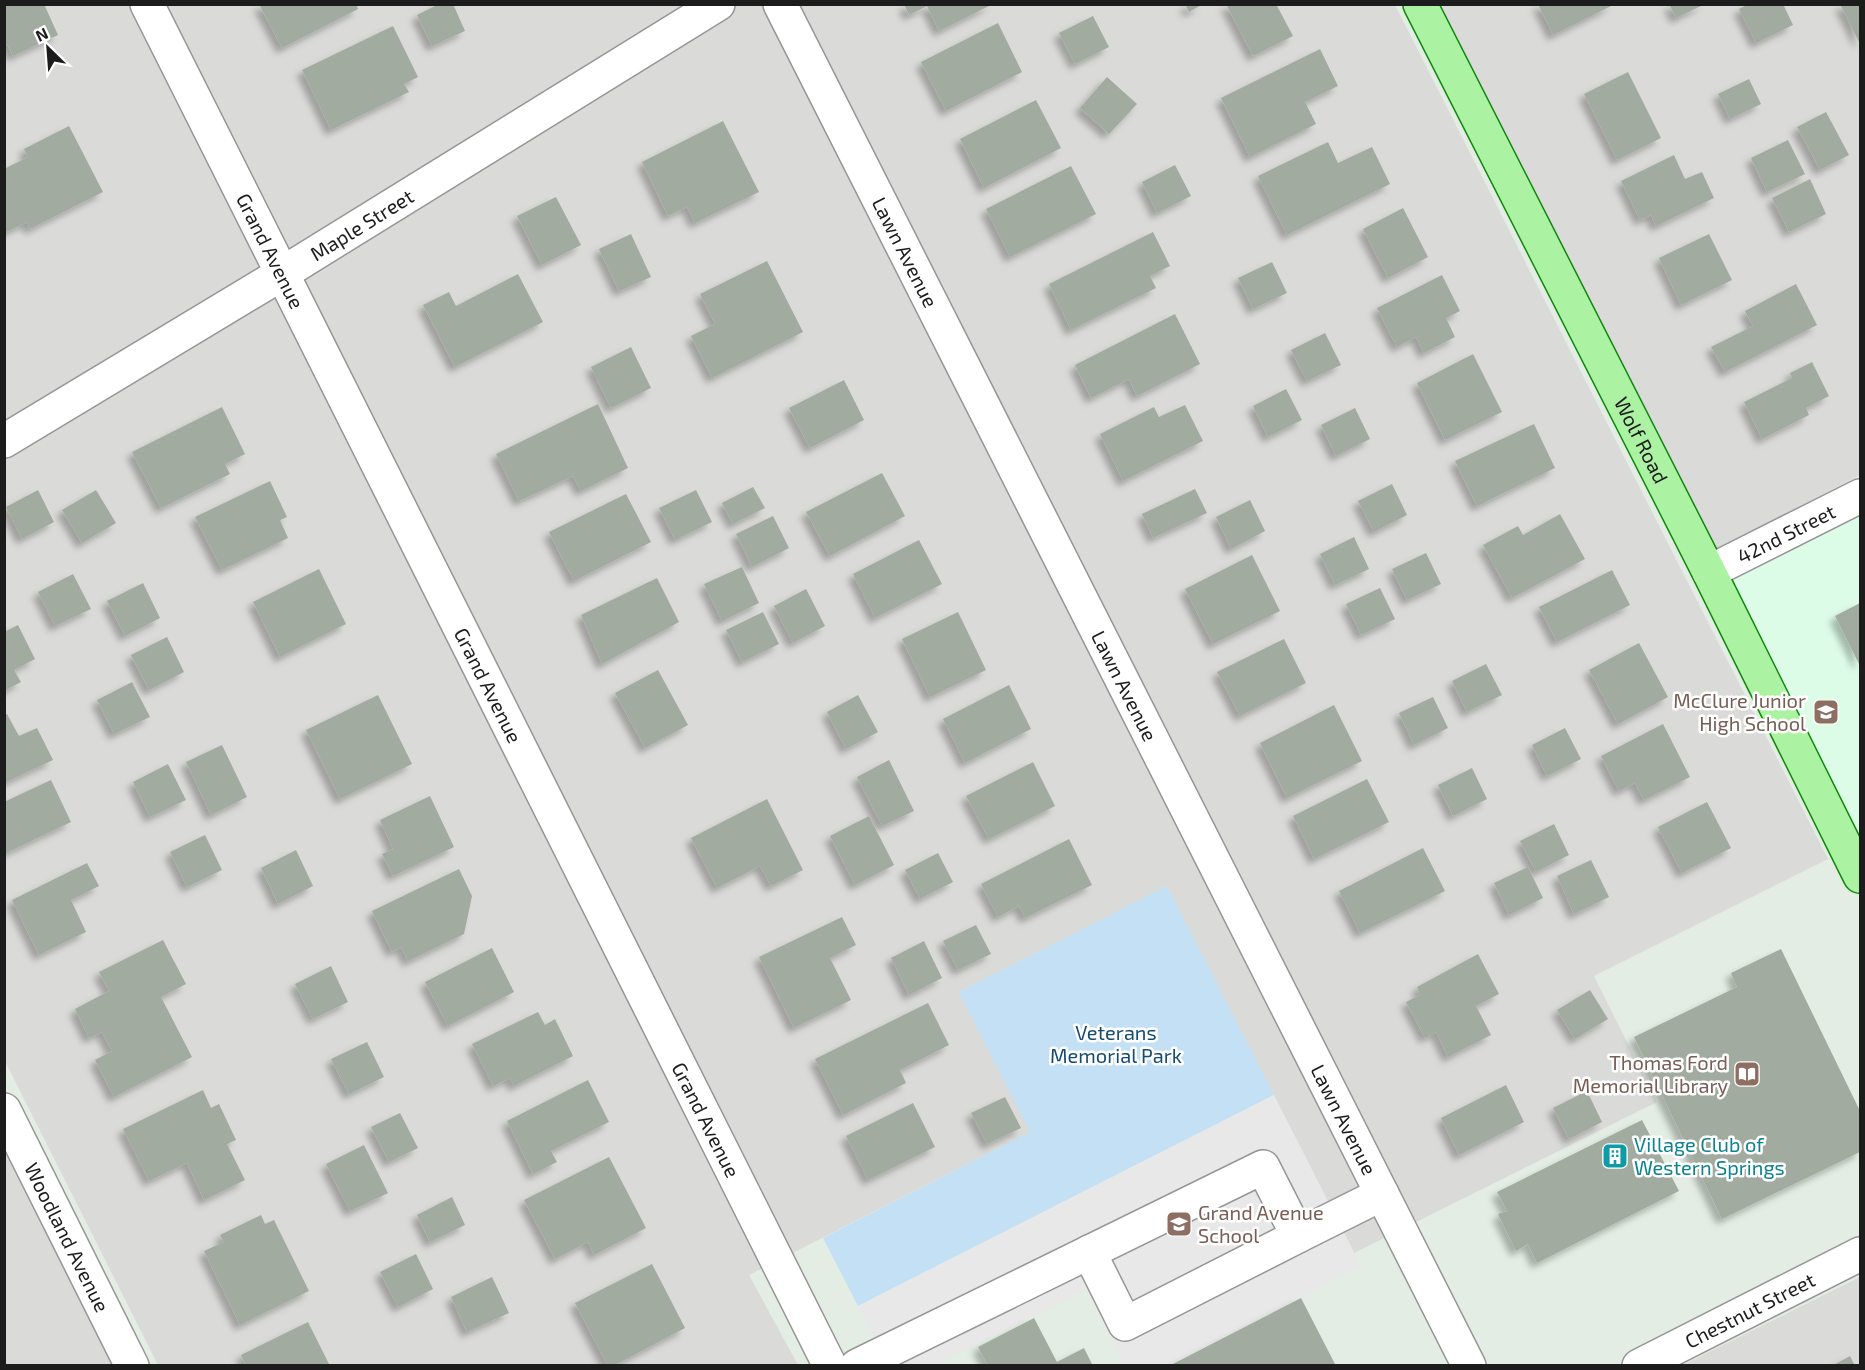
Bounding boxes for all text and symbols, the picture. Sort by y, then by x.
north arrow [18,18,78,78]
text: N [32,23,51,45]
street label: Maple Street [305,183,418,265]
street label: Grand Avenue [232,189,310,312]
street label: Lawn Avenue [868,193,943,311]
street label: Wolf Road [1610,393,1674,487]
street label: 42nd Street [1733,498,1839,568]
street label: Grand Avenue [450,624,527,747]
street label: Lawn Avenue [1087,627,1163,745]
place label: McClure Junior High School [1673,688,1806,735]
school or university icon: McClure Junior High School [1811,697,1841,727]
park label: Veterans Memorial Park [1050,1020,1182,1067]
place label: Thomas Ford Memorial Library [1573,1050,1728,1097]
street label: Grand Avenue [668,1058,745,1181]
library icon: Thomas Ford Memorial Library [1732,1059,1762,1089]
street label: Lawn Avenue [1306,1060,1382,1179]
place label: Village Club of Western Springs [1634,1132,1785,1179]
building icon: Village Club of Western Springs [1600,1141,1630,1171]
street label: Woodland Avenue [20,1158,115,1316]
place label: Grand Avenue School [1198,1200,1324,1247]
school or university icon: Grand Avenue School [1164,1209,1194,1239]
street label: Chestnut Street [1681,1267,1819,1353]

